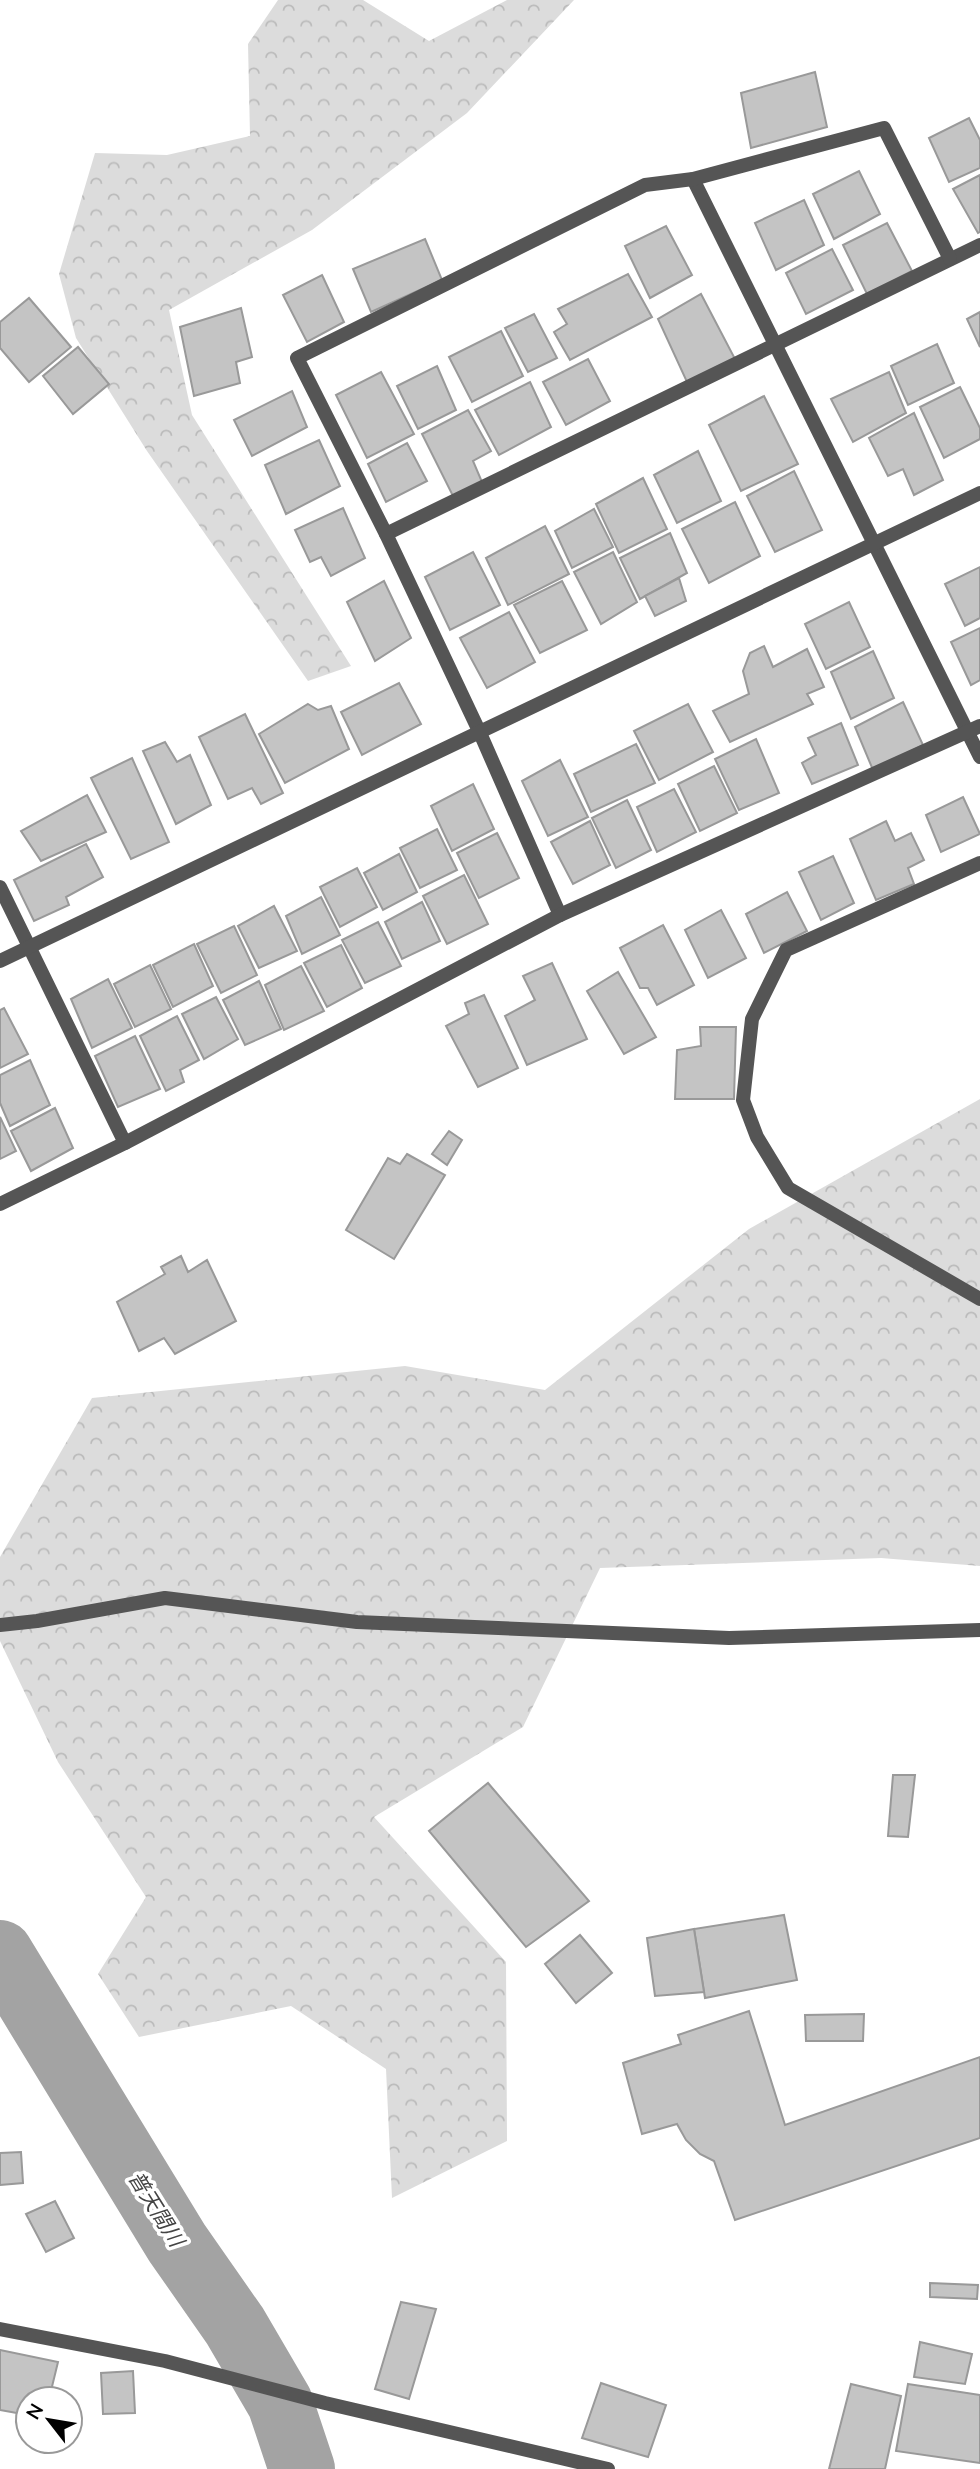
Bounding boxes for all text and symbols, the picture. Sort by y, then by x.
water label: 普天間川 [122,2166,191,2254]
north arrow [14,2385,84,2455]
text: N [20,2399,50,2425]

